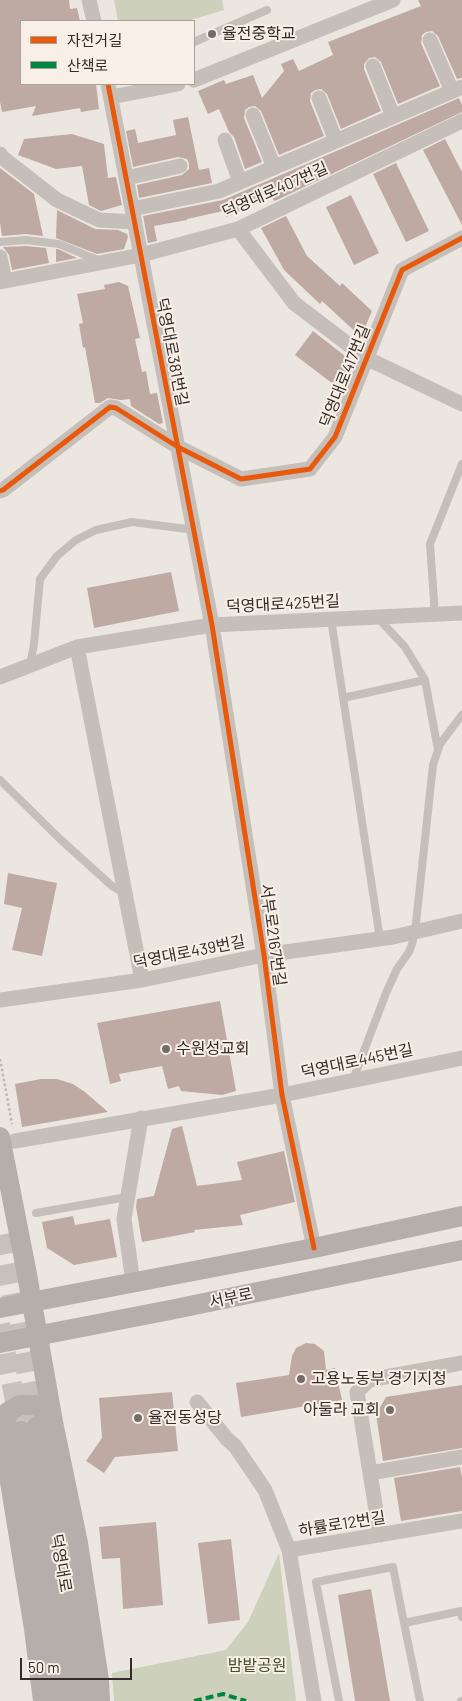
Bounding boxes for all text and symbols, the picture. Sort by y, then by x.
legend [20,20,195,85]
place label: 율전중학교 [222,24,296,44]
marker: 율전중학교 [206,28,218,40]
text: 자전거길 [67,31,122,49]
text: 산책로 [67,56,108,74]
street label: 덕영대로407번길 [219,158,331,222]
street label: 덕영대로381번길 [152,296,192,408]
street label: 덕영대로417번길 [316,322,374,430]
street label: 덕영대로425번길 [226,591,340,617]
street label: 서부로2167번길 [256,882,290,988]
street label: 덕영대로439번길 [131,932,247,972]
place label: 수원성교회 [176,1039,250,1059]
street label: 덕영대로445번길 [299,1040,415,1082]
marker: 수원성교회 [160,1043,172,1055]
street label: 서부로 [207,1284,255,1312]
place label: 고용노동부 경기지청 [311,1369,447,1389]
marker: 고용노동부 경기지청 [295,1373,307,1385]
place label: 아둘라 교회 [303,1400,380,1420]
marker: 아둘라 교회 [384,1404,396,1416]
place label: 율전동성당 [148,1408,222,1428]
marker: 율전동성당 [132,1412,144,1424]
street label: 하률로12번길 [297,1508,387,1540]
street label: 덕영대로 [46,1532,76,1594]
scale bar [22,1648,135,1680]
park label: 밤밭공원 [228,1656,286,1676]
text: 50 m [28,1658,60,1676]

